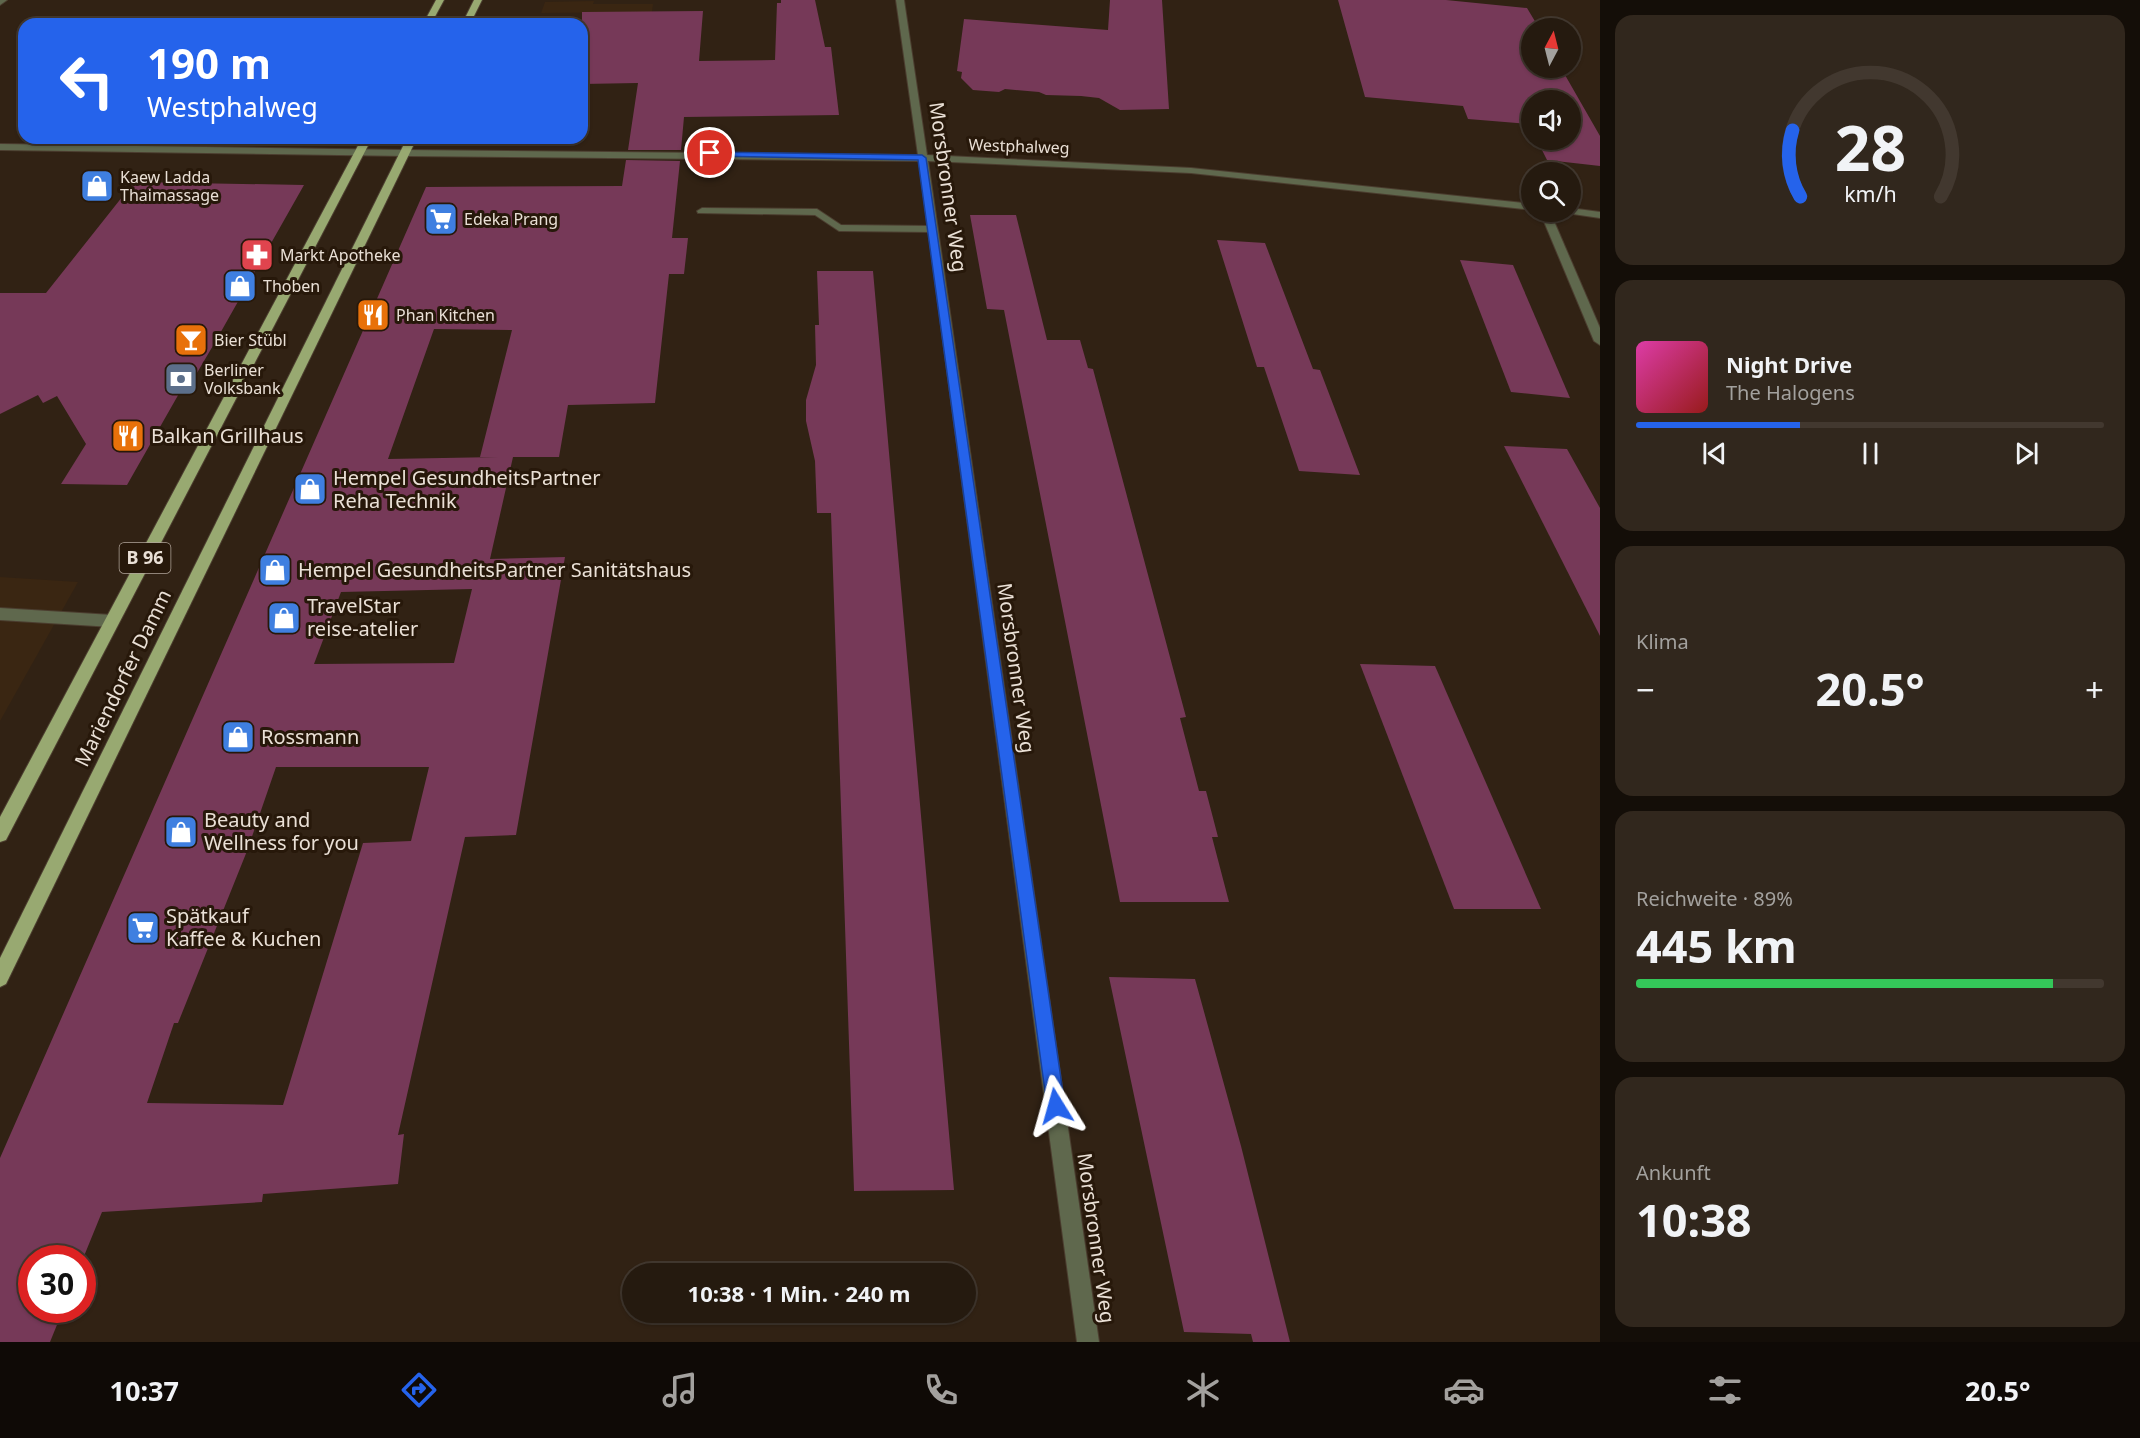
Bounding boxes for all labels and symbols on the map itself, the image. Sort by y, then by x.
north arrow [1521,18,1581,78]
street label: Morsbronner Weg [923,100,974,274]
pin [684,127,735,178]
street label: Westphalweg [968,133,1070,159]
place label: Kaew Ladda Thaimassage [120,166,219,206]
shop icon: Kaew Ladda Thaimassage [79,168,115,204]
supermarket icon: Edeka Prang [423,201,459,237]
place label: Edeka Prang [464,208,558,230]
pharmacy icon: Markt Apotheke [239,237,275,273]
place label: Markt Apotheke [280,244,401,266]
shop icon: Thoben [222,268,258,304]
place label: Thoben [263,275,320,297]
restaurant icon: Phan Kitchen [355,297,391,333]
place label: Phan Kitchen [396,304,495,326]
bar icon: Bier Stübl [173,322,209,358]
place label: Bier Stübl [214,329,287,351]
place label: Berliner Volksbank [204,359,281,399]
bank icon: Berliner Volksbank [163,361,199,397]
restaurant icon: Balkan Grillhaus [110,418,146,454]
place label: Balkan Grillhaus [151,422,304,449]
place label: Hempel GesundheitsPartner Reha Technik [333,464,600,514]
shop icon: Hempel GesundheitsPartner Reha Technik [292,471,328,507]
road number: B 96 [120,543,170,573]
shop icon: Hempel GesundheitsPartner Sanitätshaus [257,552,293,588]
place label: Hempel GesundheitsPartner Sanitätshaus [298,556,691,583]
street label: Morsbronner Weg [991,581,1042,755]
street label: Mariendorfer Damm [68,585,177,771]
place label: TravelStar reise-atelier [307,592,418,642]
shop icon: TravelStar reise-atelier [266,600,302,636]
shop icon: Rossmann [220,719,256,755]
place label: Rossmann [261,723,359,750]
place label: Beauty and Wellness for you [204,806,359,856]
shop icon: Beauty and Wellness for you [163,814,199,850]
place label: Spätkauf Kaffee & Kuchen [166,902,321,952]
supermarket icon: Spätkauf Kaffee & Kuchen [125,910,161,946]
position arrow [1024,1074,1088,1138]
street label: Morsbronner Weg [1071,1151,1122,1325]
speed limit sign: 30 [18,1245,96,1323]

